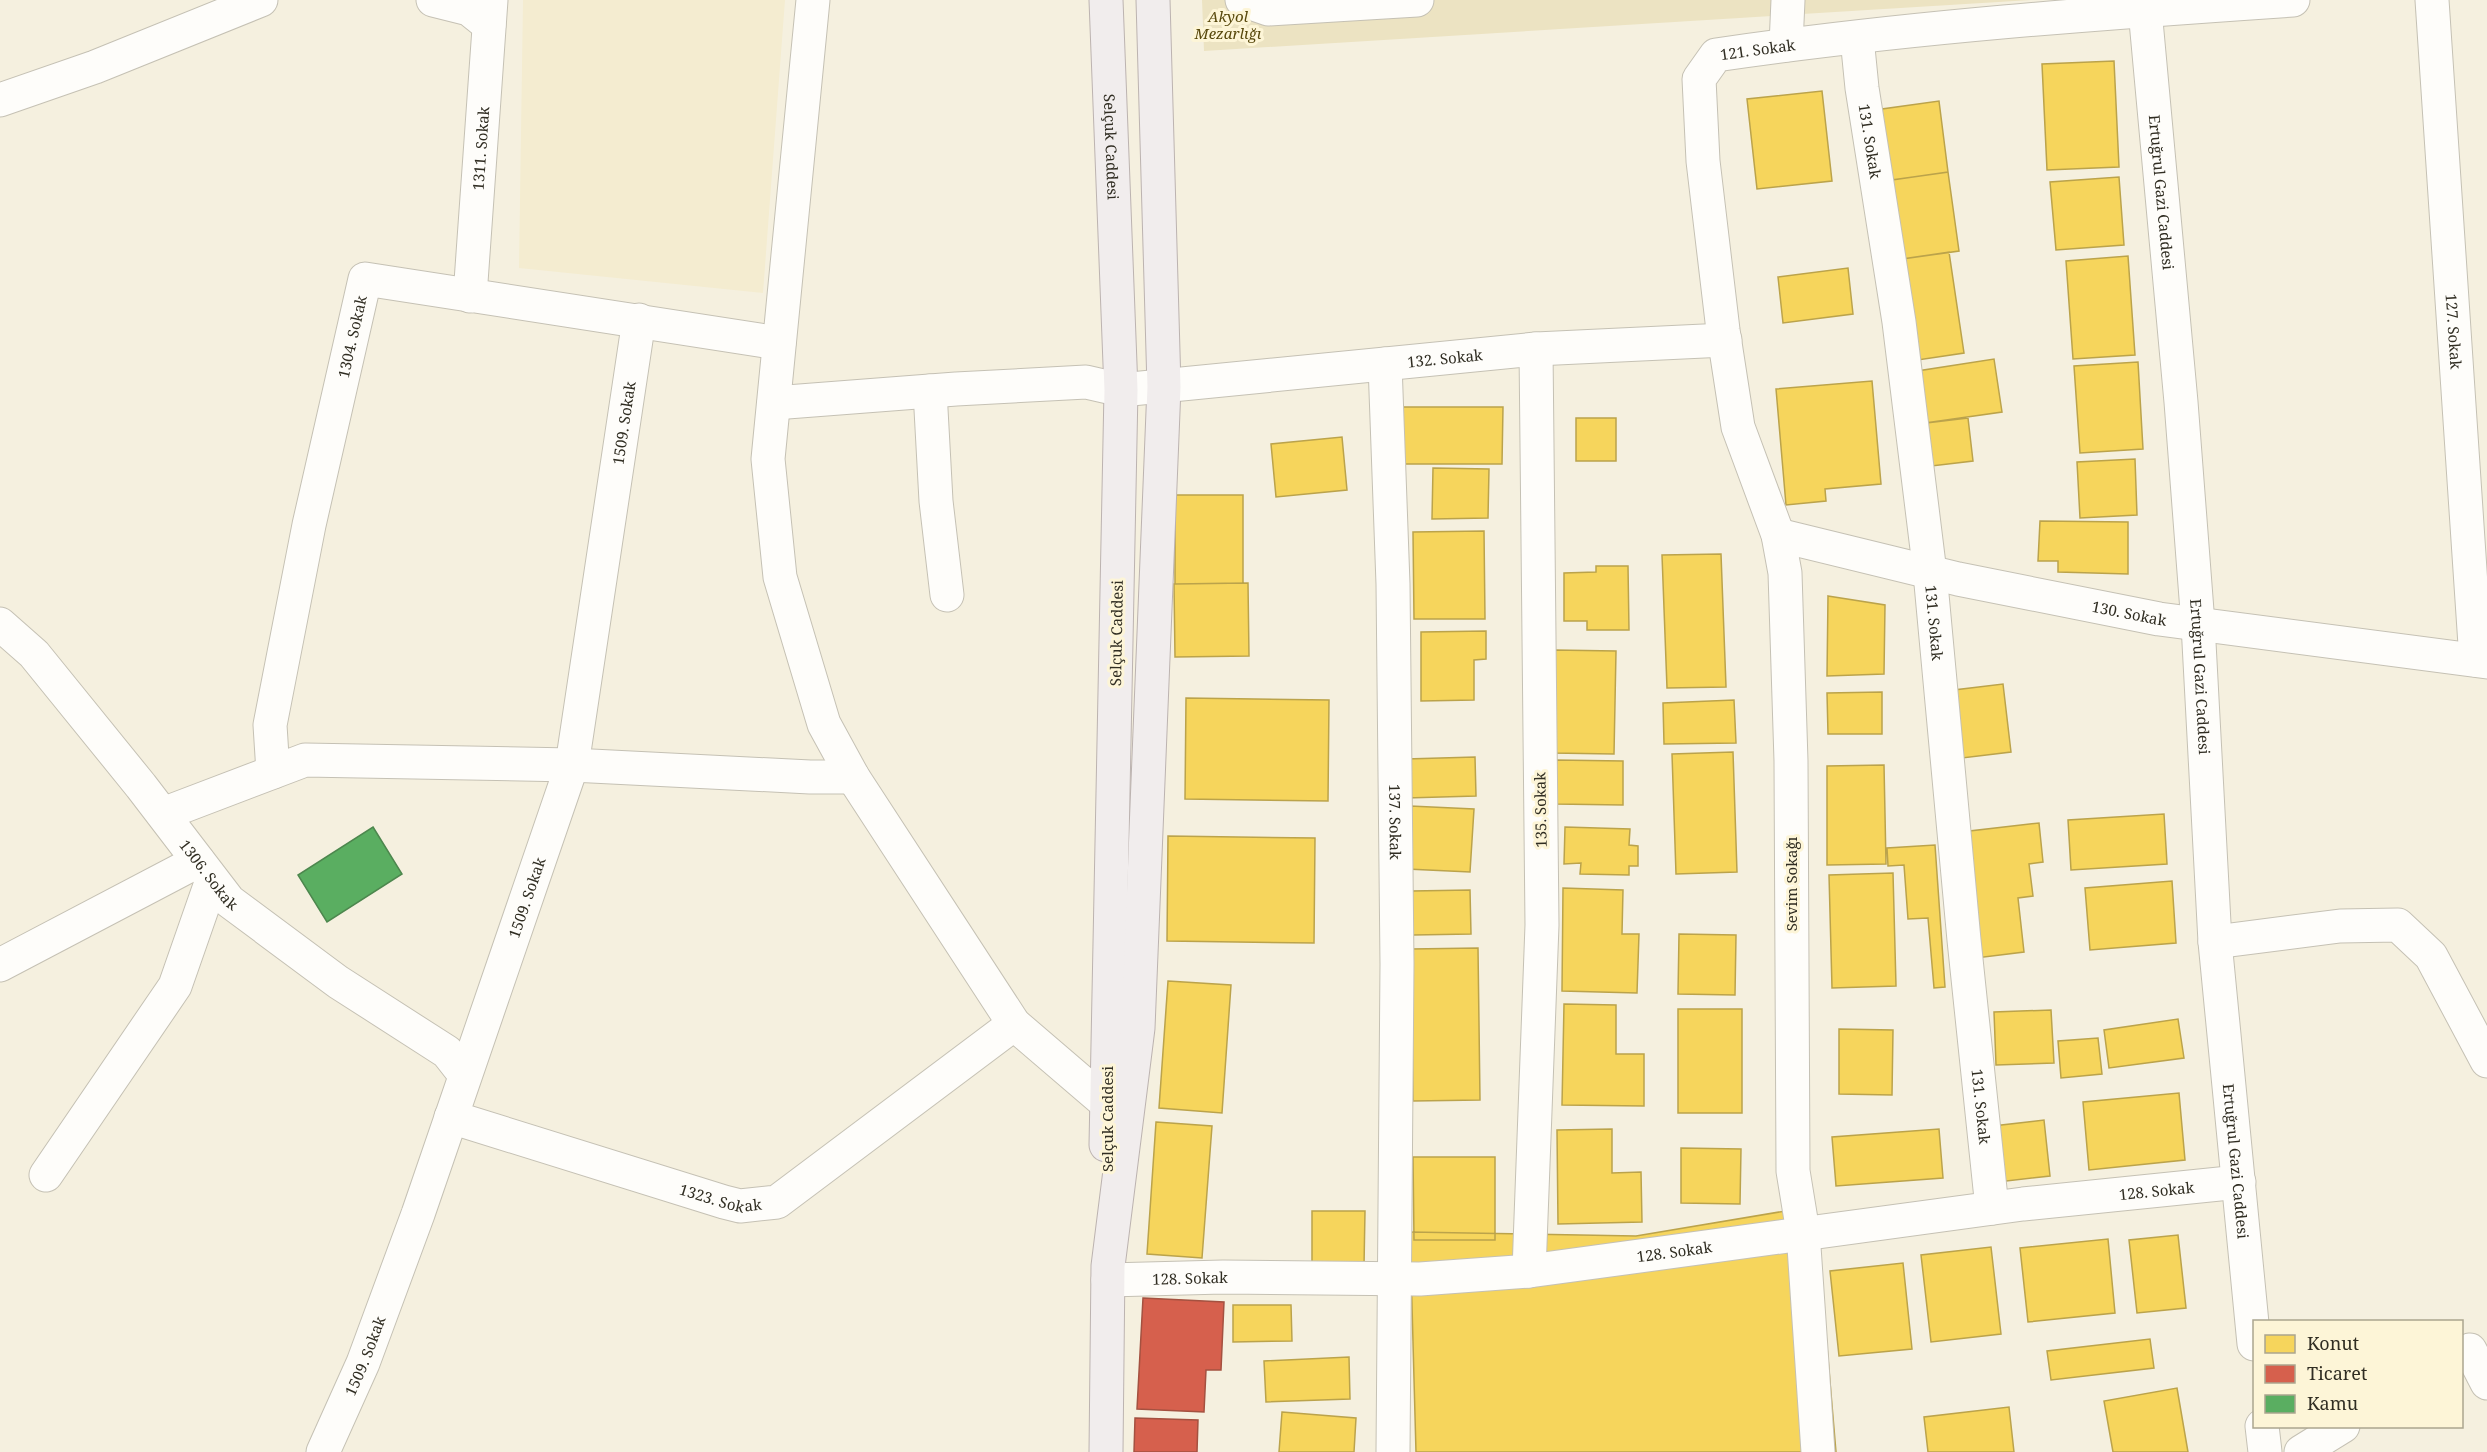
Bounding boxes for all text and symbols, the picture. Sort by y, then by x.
park label: Akyol Mezarlığı [1194,6,1262,43]
street label: 121. Sokak [1719,34,1797,64]
street label: Selçuk Caddesi [1100,93,1124,201]
street label: 131. Sokak [1855,102,1886,180]
street label: 1311. Sokak [468,106,493,191]
street label: Ertuğrul Gazi Caddesi [2145,114,2179,271]
street label: 1304. Sokak [333,293,371,380]
street label: 127. Sokak [2442,293,2467,370]
street label: 132. Sokak [1406,344,1484,372]
street label: 1509. Sokak [607,380,640,466]
street label: Selçuk Caddesi [1105,580,1127,686]
street label: 131. Sokak [1921,584,1948,662]
street label: 130. Sokak [2090,596,2168,630]
street label: Ertuğrul Gazi Caddesi [2186,598,2215,755]
street label: 135. Sokak [1529,772,1551,848]
street label: 137. Sokak [1385,784,1406,860]
street label: 1306. Sokak [175,835,242,915]
street label: Sevim Sokağı [1781,836,1801,931]
street label: 1509. Sokak [503,854,550,941]
street label: Selçuk Caddesi [1097,1066,1117,1172]
street label: 131. Sokak [1968,1068,1995,1145]
street label: Ertuğrul Gazi Caddesi [2219,1083,2254,1240]
street label: 128. Sokak [2118,1177,2195,1204]
street label: 1323. Sokak [677,1179,763,1217]
street label: 128. Sokak [1635,1236,1713,1266]
street label: 128. Sokak [1152,1267,1228,1289]
street label: 1509. Sokak [340,1313,390,1399]
legend [2253,1320,2463,1428]
text: Konut [2307,1331,2359,1355]
text: Ticaret [2307,1361,2367,1385]
text: Kamu [2307,1391,2359,1415]

